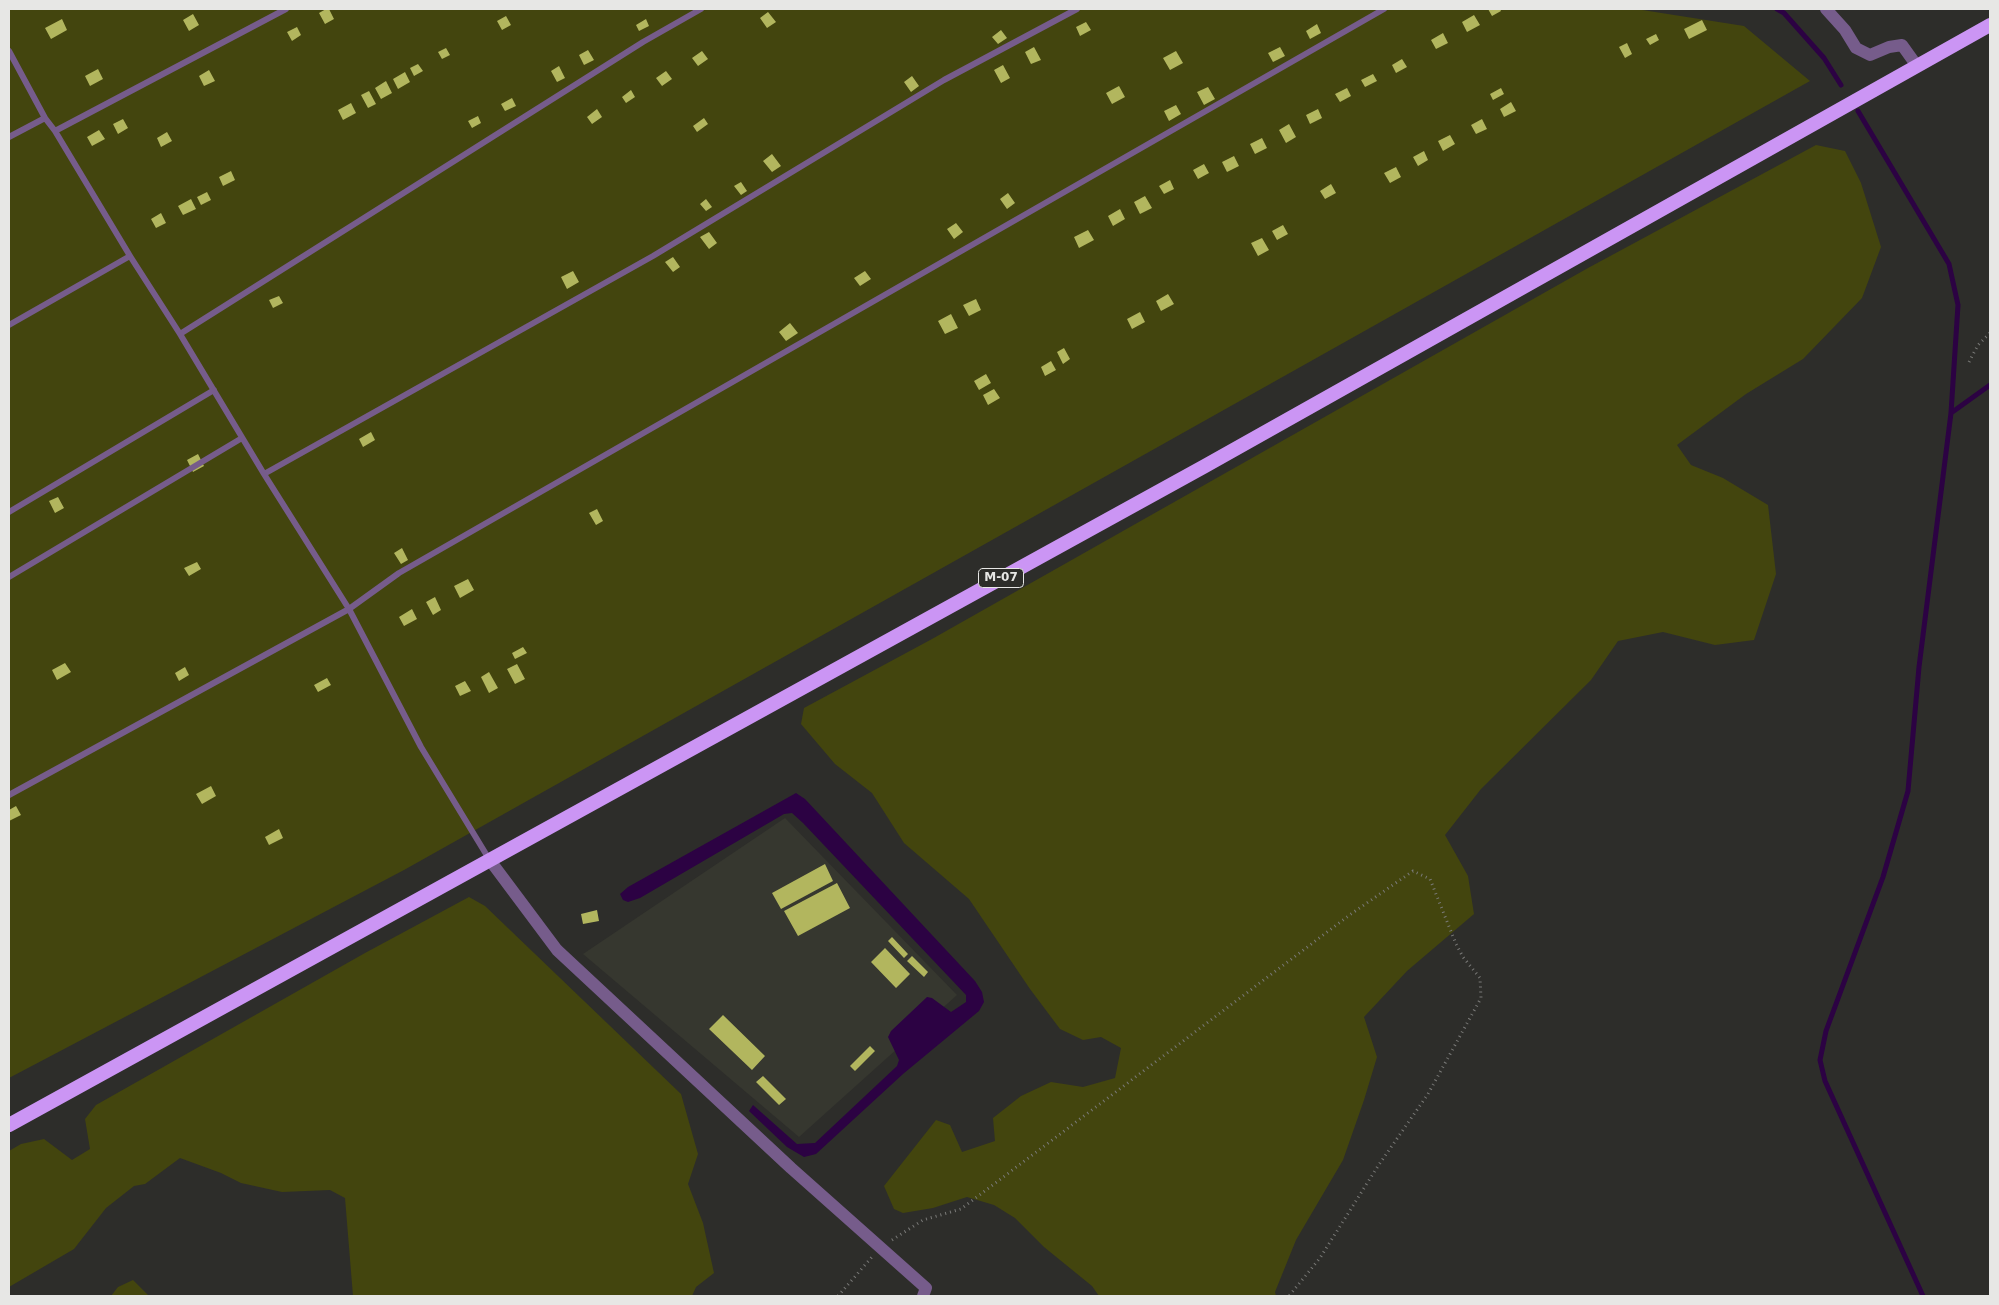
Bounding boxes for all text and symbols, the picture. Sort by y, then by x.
road number: М-07 [978,568,1024,588]

